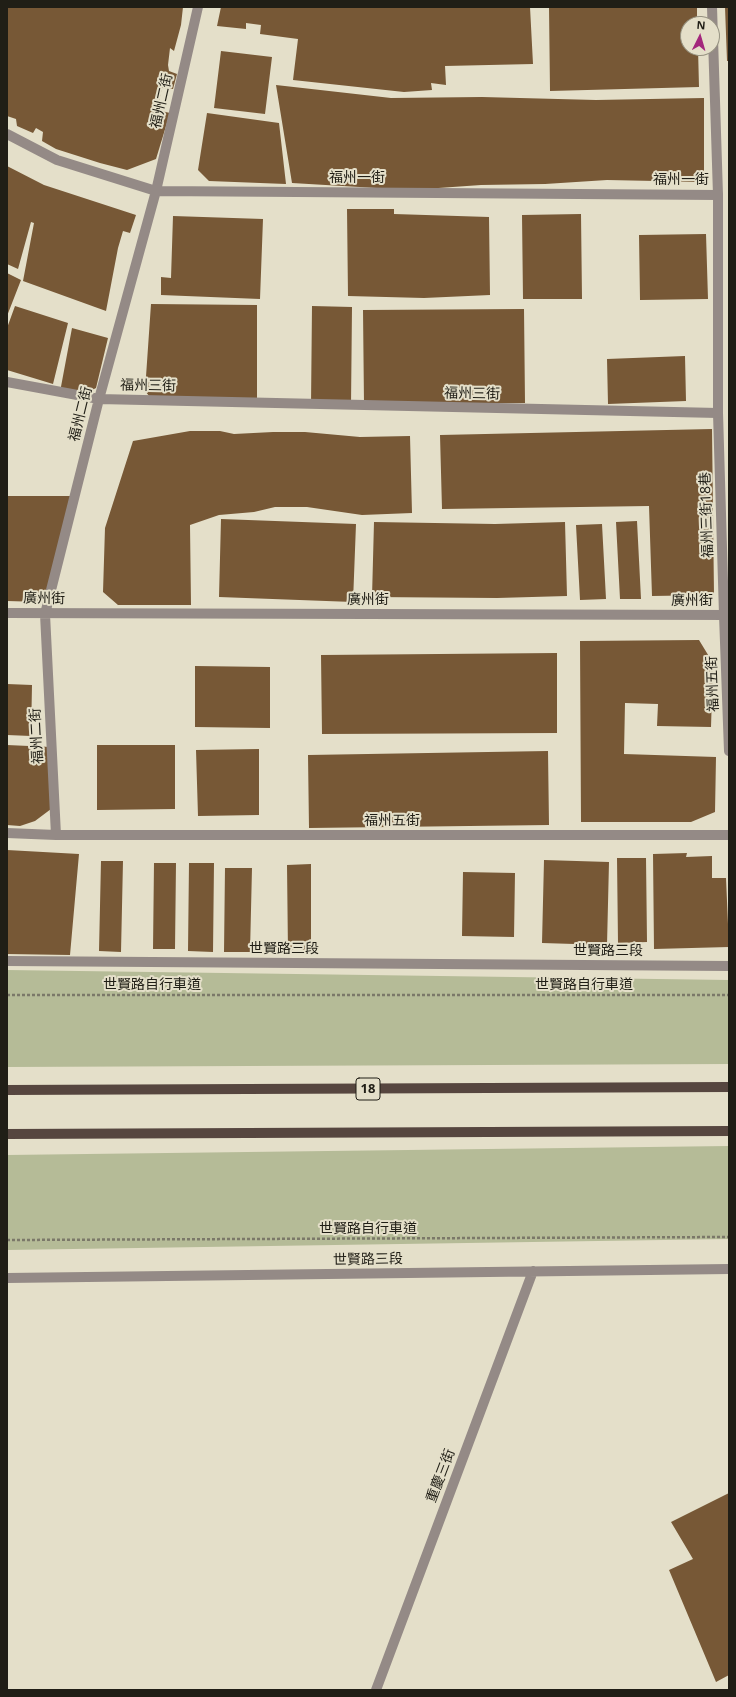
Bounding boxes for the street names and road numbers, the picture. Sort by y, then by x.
street label: 福州二街 [148,72,176,130]
street label: 福州一街 [329,170,385,186]
street label: 福州一街 [653,172,709,188]
street label: 福州三街 [120,377,176,395]
street label: 福州二街 [66,385,96,443]
street label: 福州三街 [444,385,500,403]
street label: 福州三街18巷 [697,472,717,558]
street label: 廣州街 [23,590,65,608]
street label: 廣州街 [347,592,389,608]
street label: 廣州街 [671,593,713,609]
street label: 福州五街 [704,656,722,712]
street label: 福州二街 [27,708,47,764]
street label: 福州五街 [364,813,420,829]
street label: 世賢路三段 [249,941,319,957]
street label: 世賢路三段 [573,943,643,959]
street label: 世賢路自行車道 [103,977,201,993]
street label: 世賢路自行車道 [535,977,633,993]
road number: 18 [356,1078,380,1100]
street label: 世賢路自行車道 [319,1221,417,1237]
street label: 世賢路三段 [333,1251,403,1269]
street label: 重慶三街 [423,1447,459,1505]

